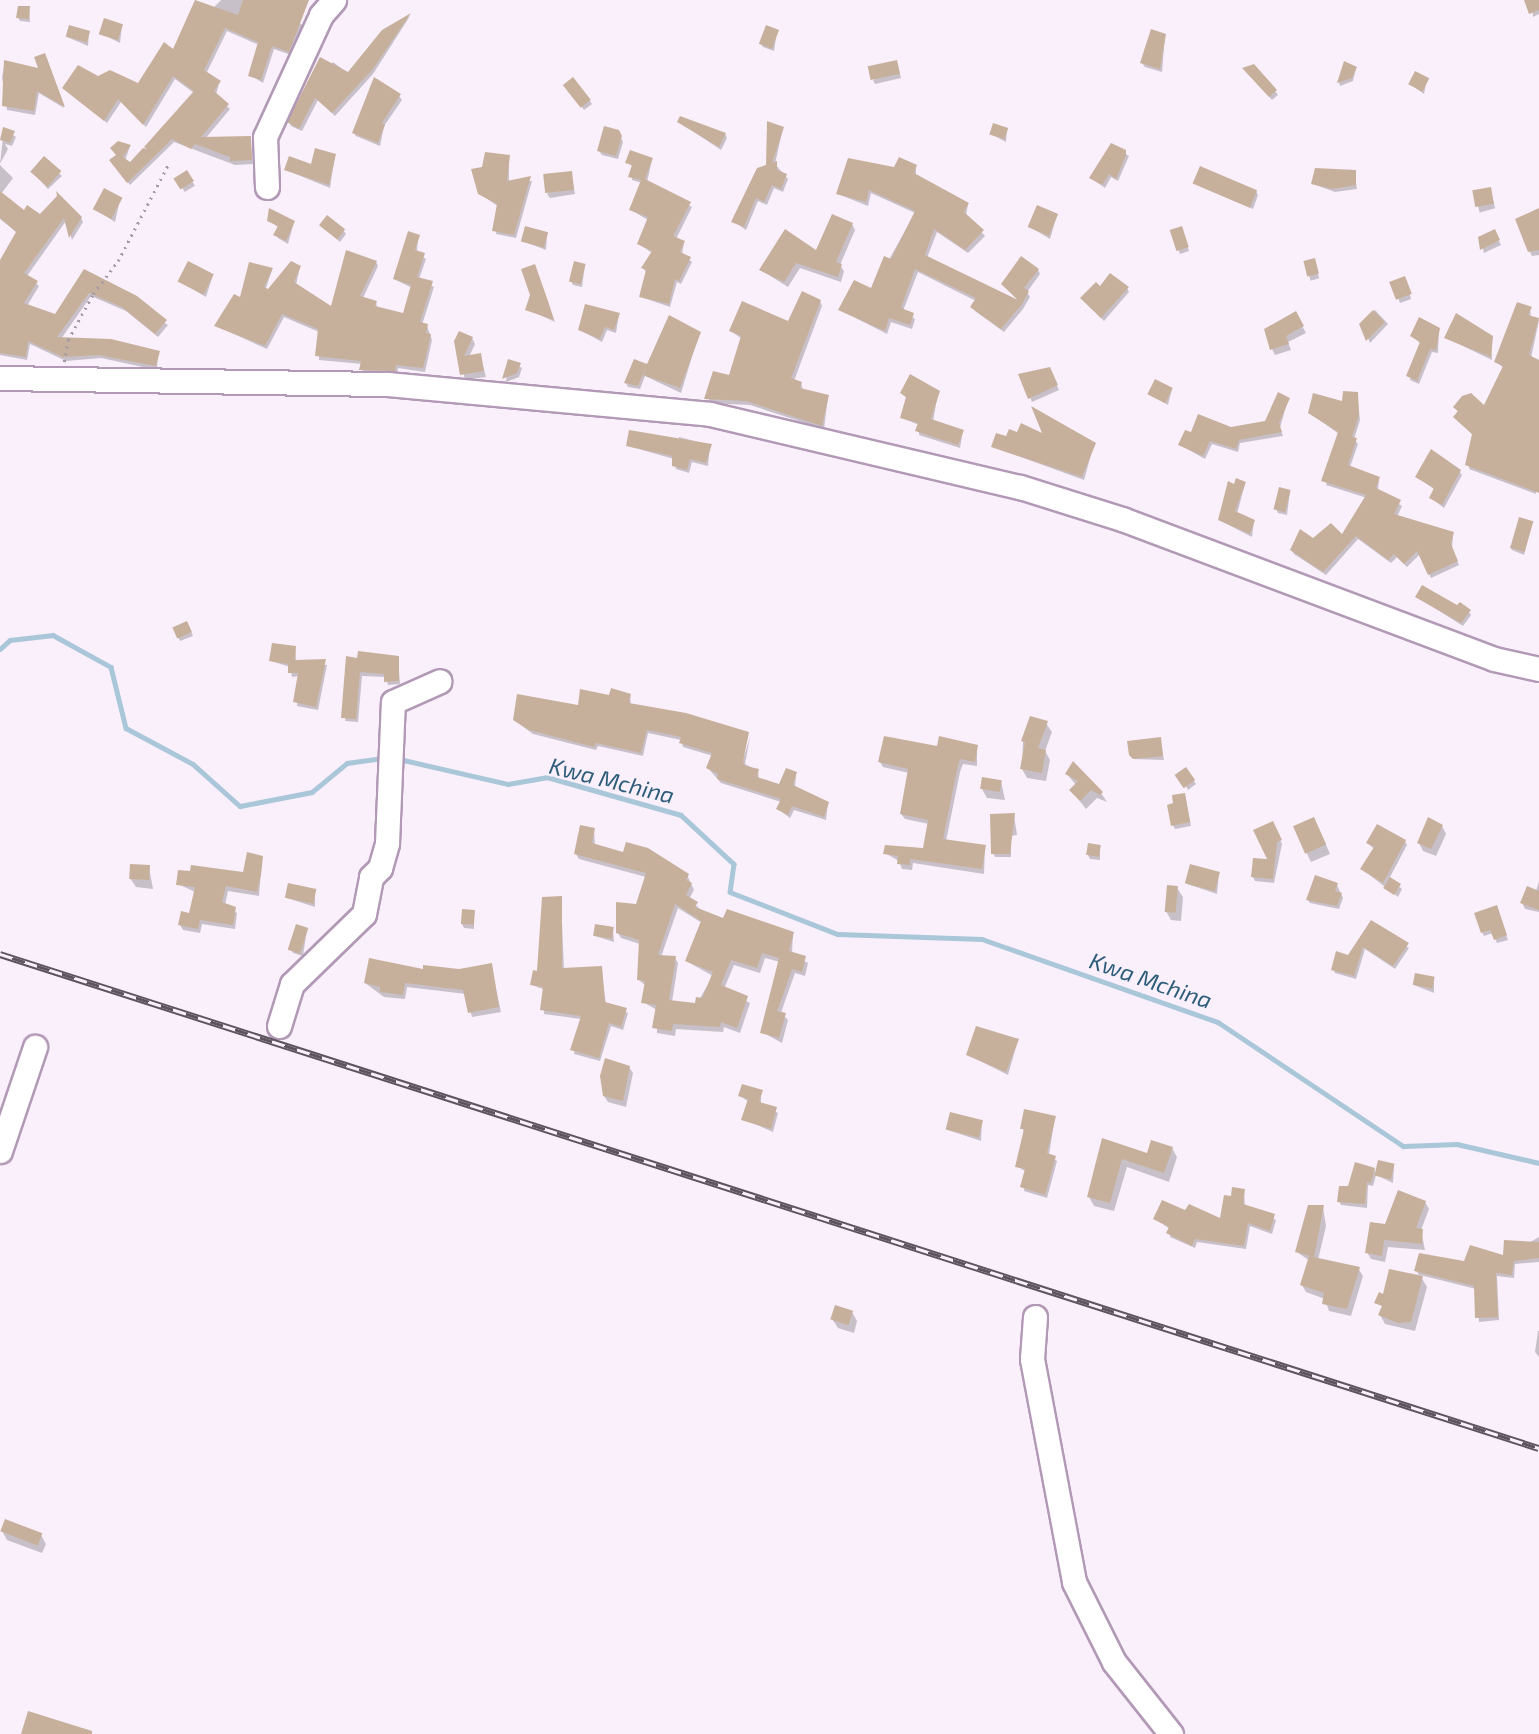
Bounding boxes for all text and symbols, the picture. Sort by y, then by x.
water label: Kwa Mchina [547,751,677,809]
water label: Kwa Mchina [1086,946,1216,1014]

